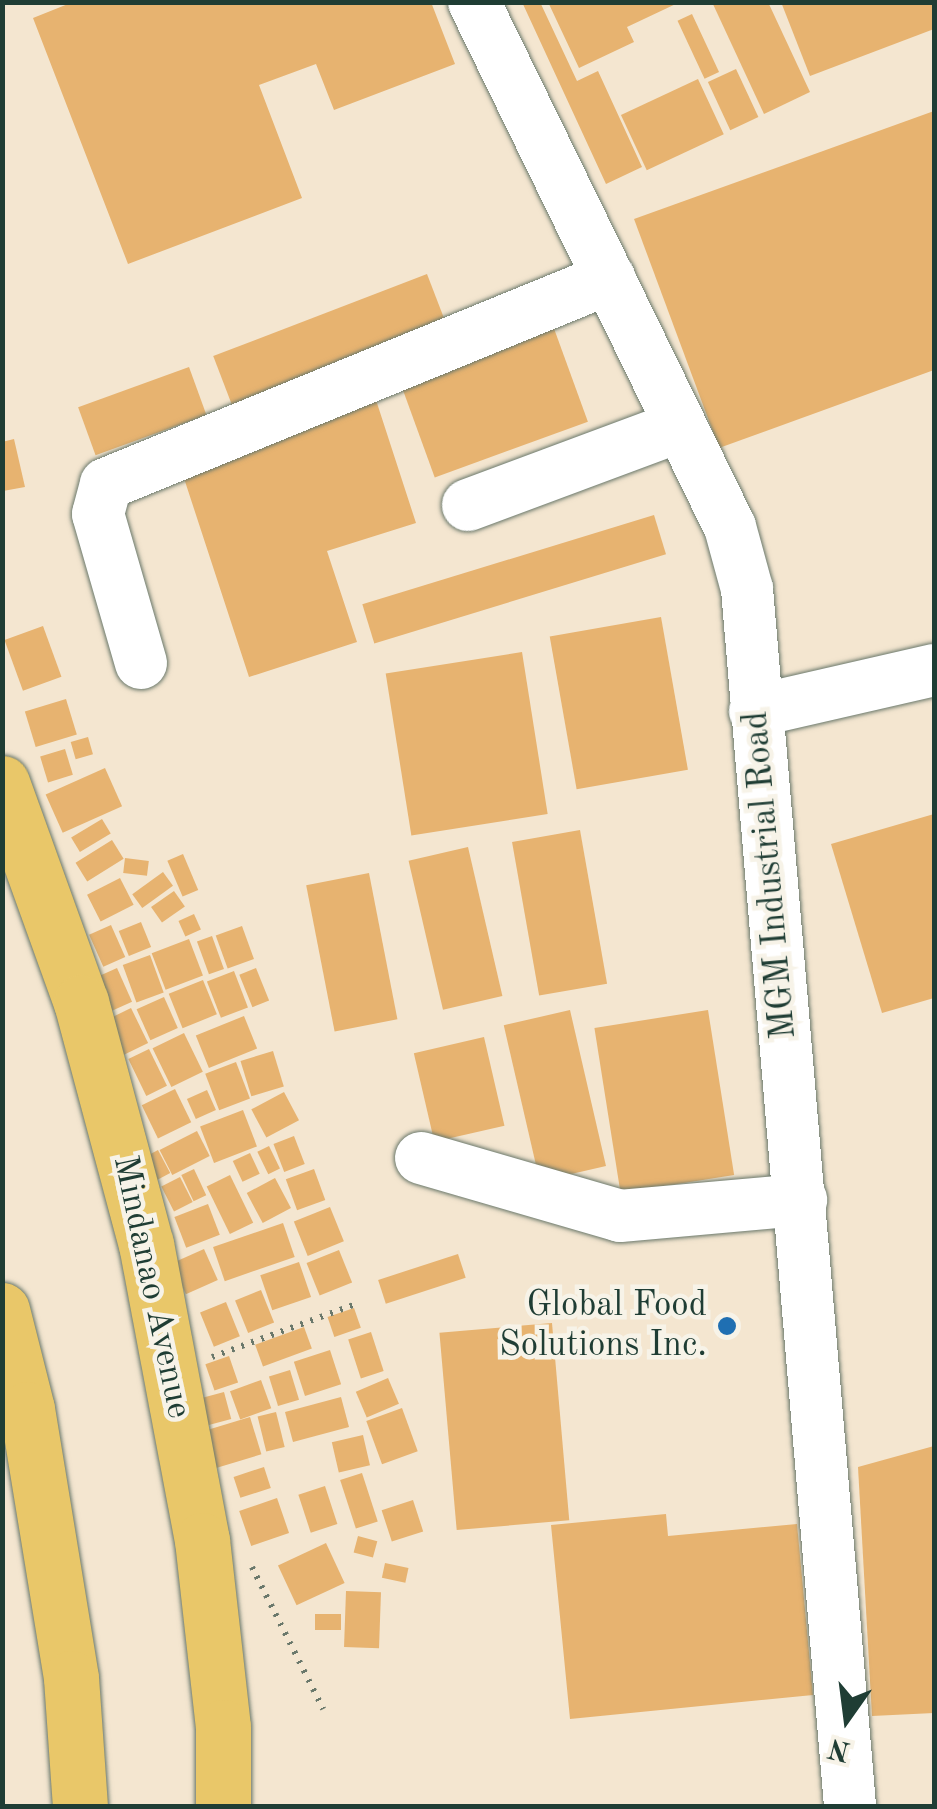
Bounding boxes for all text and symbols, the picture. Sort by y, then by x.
street label: MGM Industrial Road [736,709,806,1041]
street label: Mindanao Avenue [103,1152,199,1422]
place label: Global Food Solutions Inc. [499,1285,707,1367]
marker: Global Food Solutions Inc. [716,1315,738,1337]
north arrow [797,1669,897,1769]
text: N [826,1732,854,1764]

